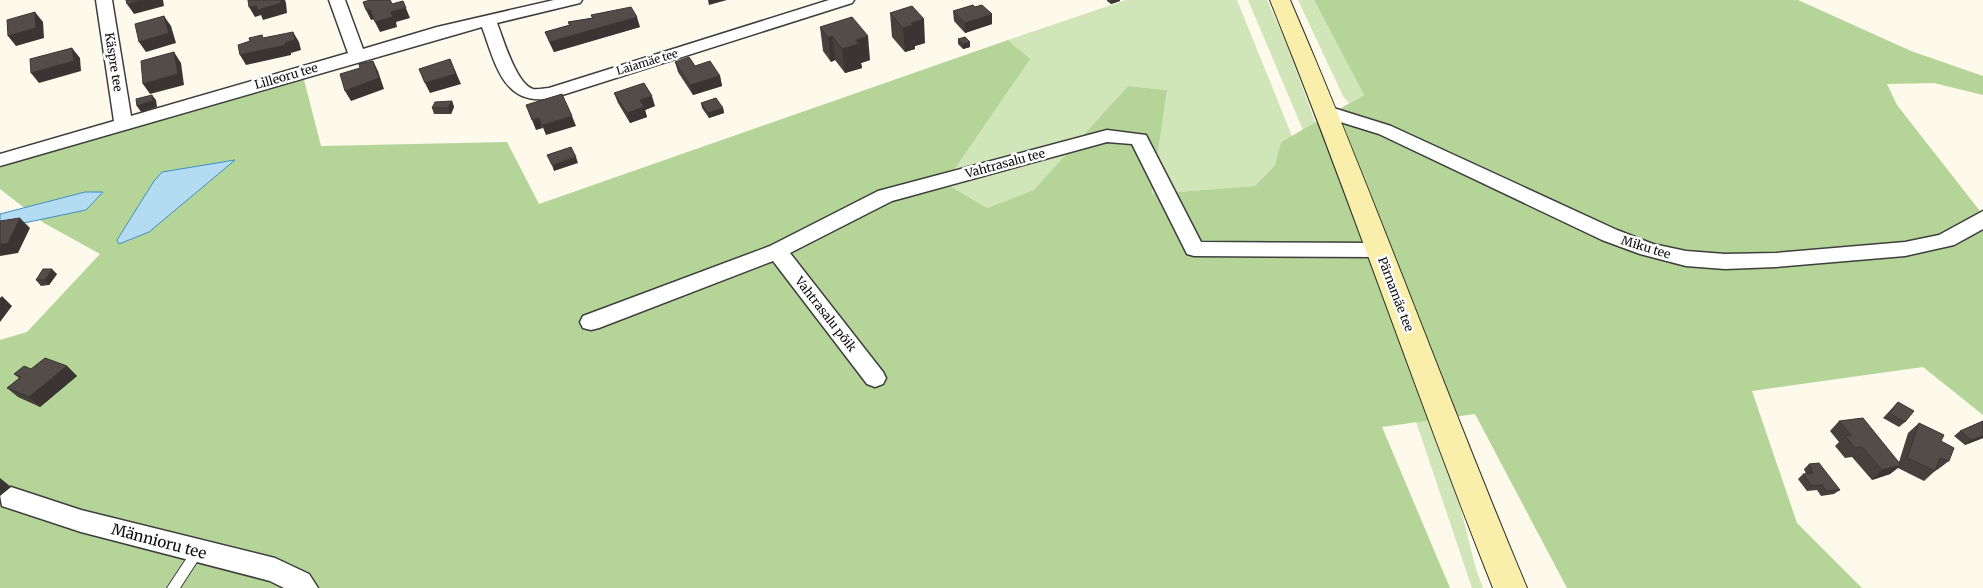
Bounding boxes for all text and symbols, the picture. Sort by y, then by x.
street label: Käspre tee [102,31,126,93]
street label: Laiamäe tee [615,46,680,78]
street label: Lilleoru tee [253,60,319,92]
street label: Vahtrasalu tee [963,145,1046,181]
street label: Miku tee [1619,232,1673,262]
street label: Pärnamäe tee [1375,255,1417,333]
street label: Vahtrasalu põik [792,273,860,355]
street label: Männioru tee [109,519,209,563]

